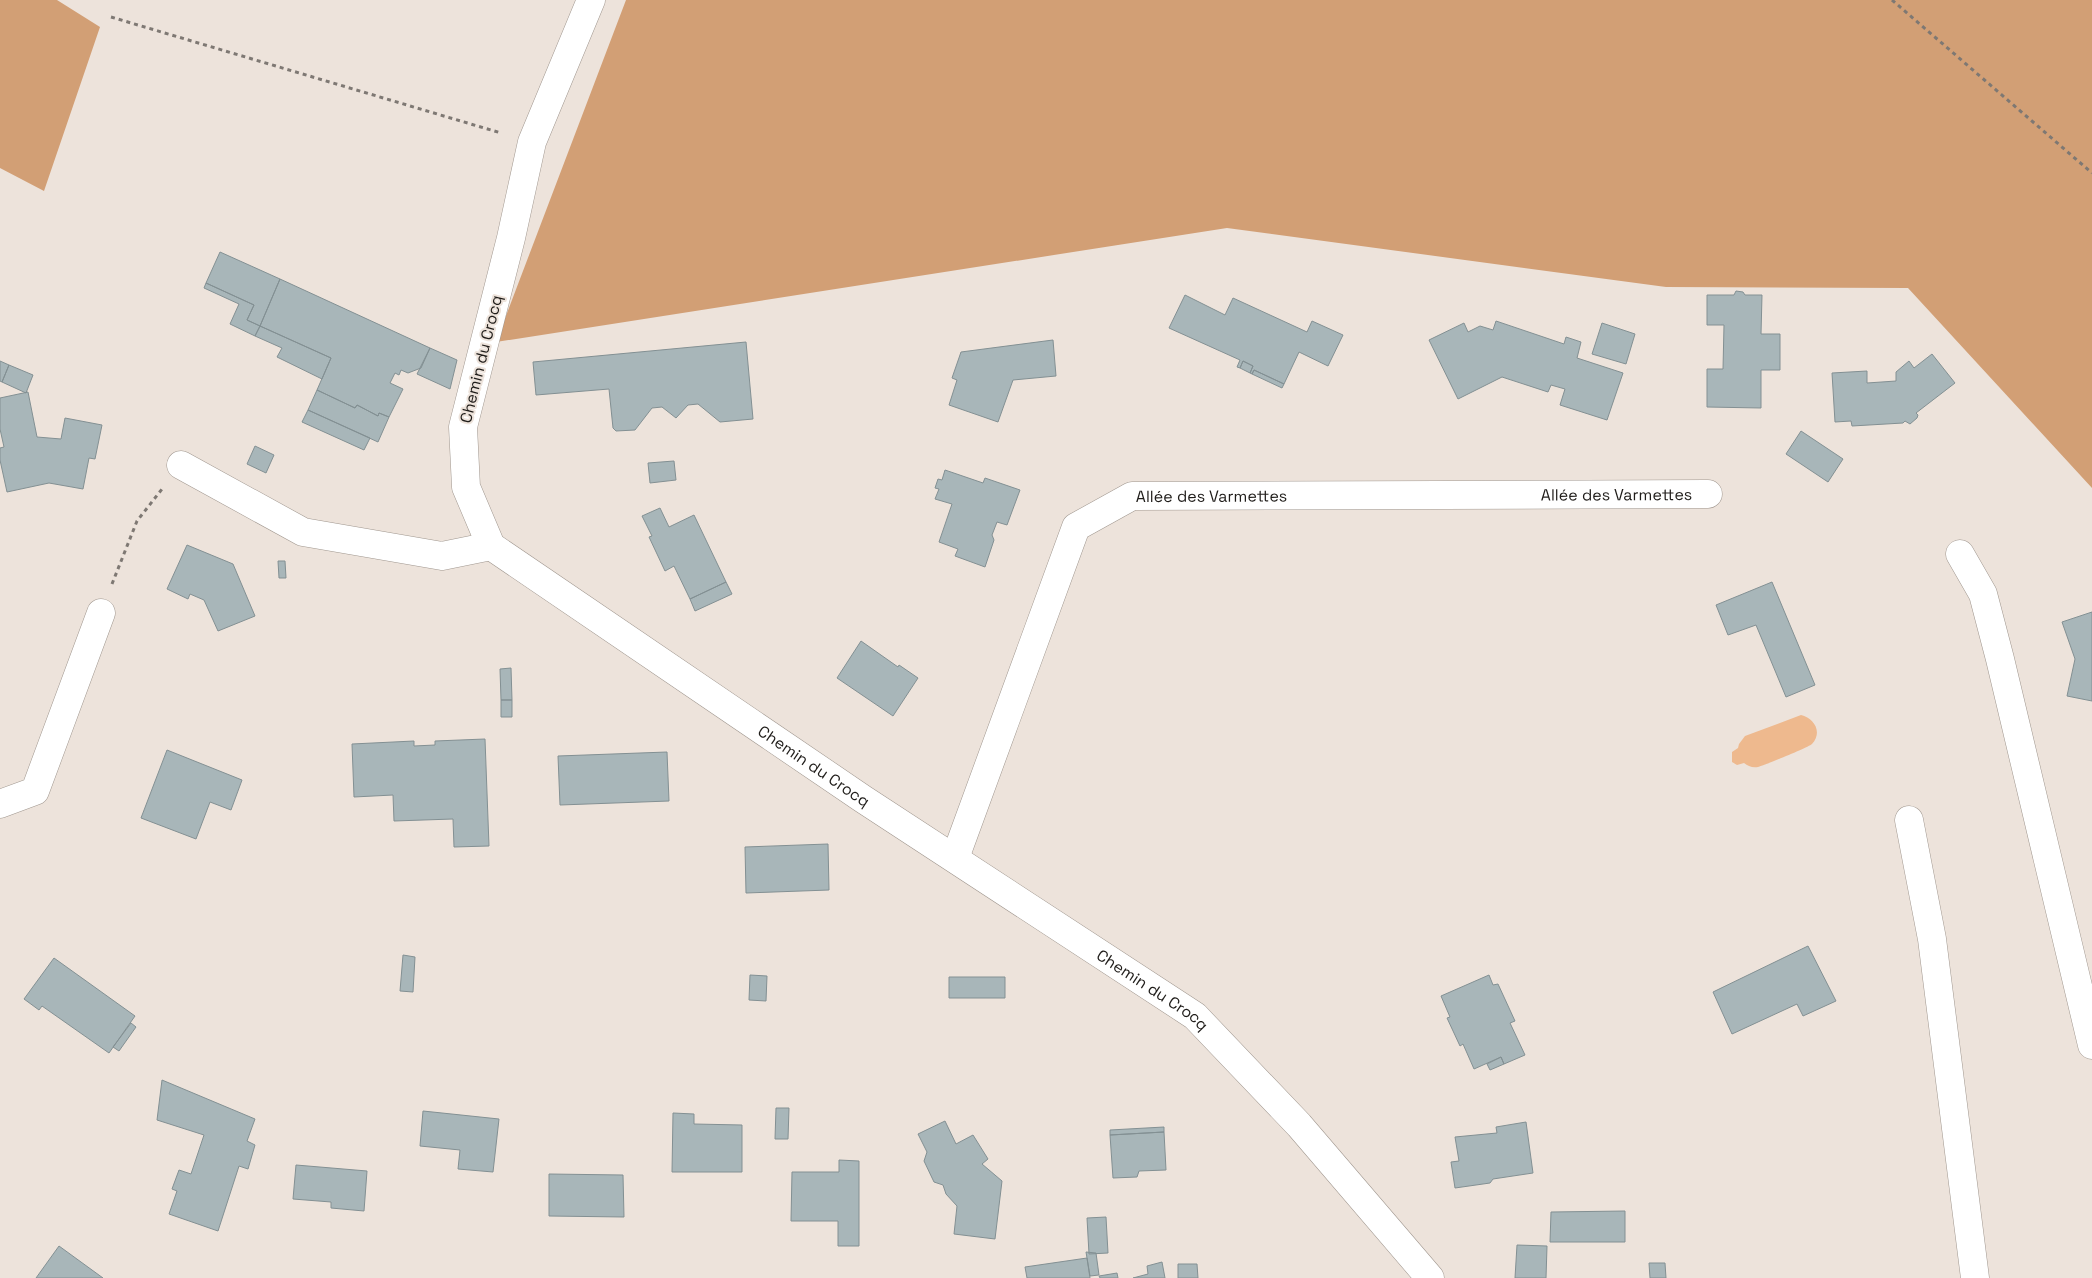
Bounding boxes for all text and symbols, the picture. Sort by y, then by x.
street label: Chemin du Crocq [455,293,507,425]
street label: Allée des Varmettes [1541,484,1692,505]
street label: Allée des Varmettes [1136,485,1287,506]
street label: Chemin du Crocq [754,720,874,811]
street label: Chemin du Crocq [1093,944,1214,1035]

